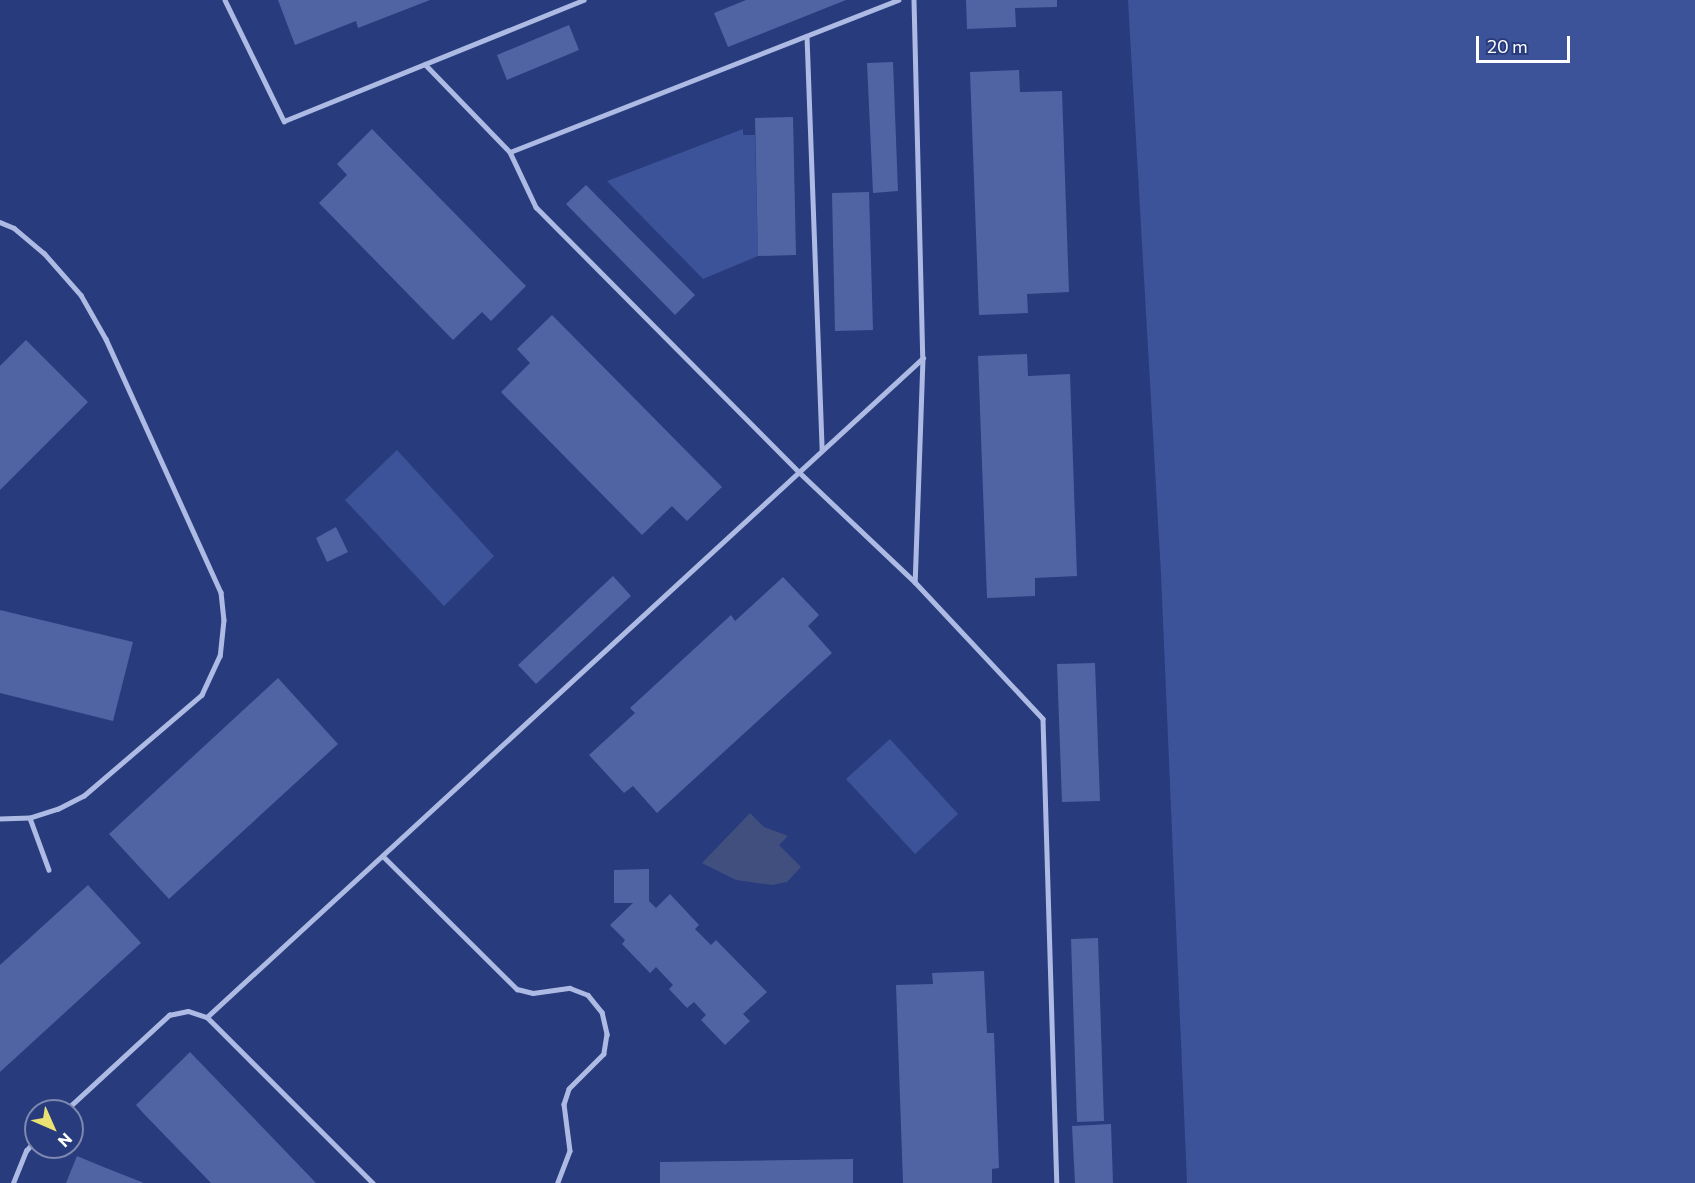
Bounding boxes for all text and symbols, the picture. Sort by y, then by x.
scale bar [1479,24,1574,62]
text: 20 m [1487,35,1528,57]
north arrow [24,1099,84,1159]
text: N [55,1130,77,1152]

